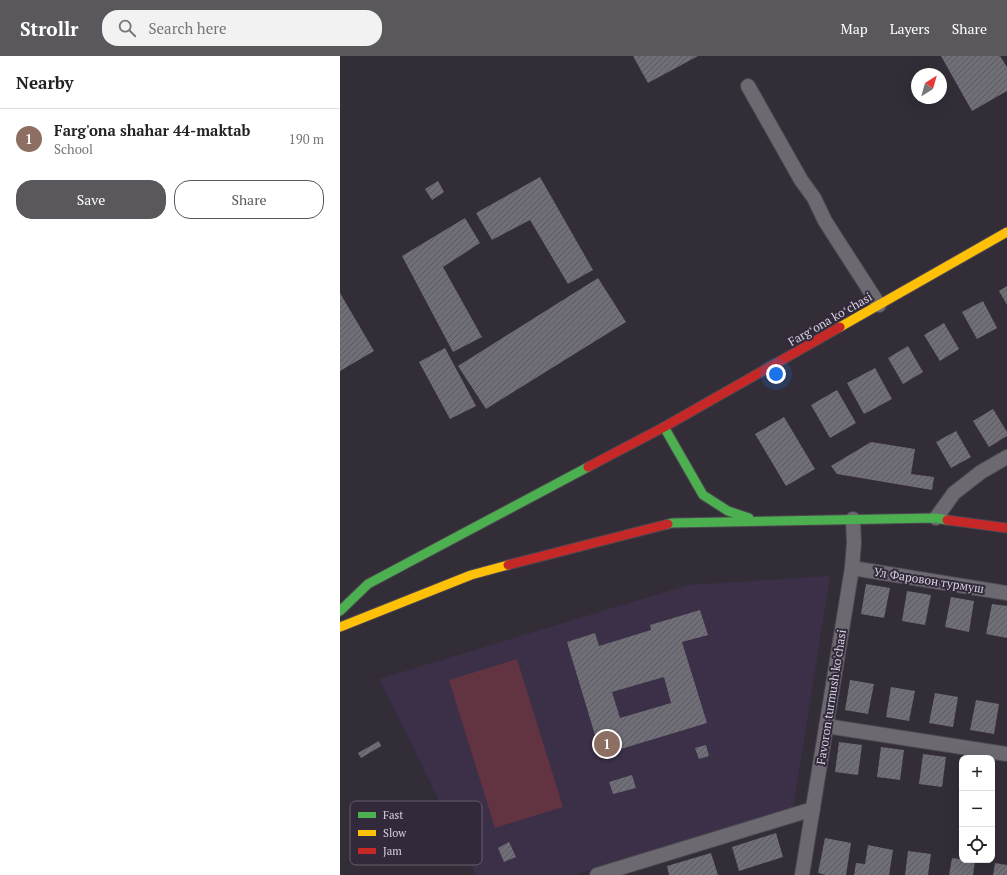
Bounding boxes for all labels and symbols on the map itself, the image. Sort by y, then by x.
north arrow [911,68,947,104]
street label: Fargʻona koʻchasi [785,289,875,349]
your location [766,364,786,384]
street label: Ул Фаровон турмуш [873,564,985,596]
street label: Favoron turmush ko'chasi [813,628,849,766]
pin: 1 [594,729,620,759]
legend [350,801,482,865]
text: Fast [383,808,403,822]
text: Slow [383,826,407,840]
text: Jam [383,844,402,858]

